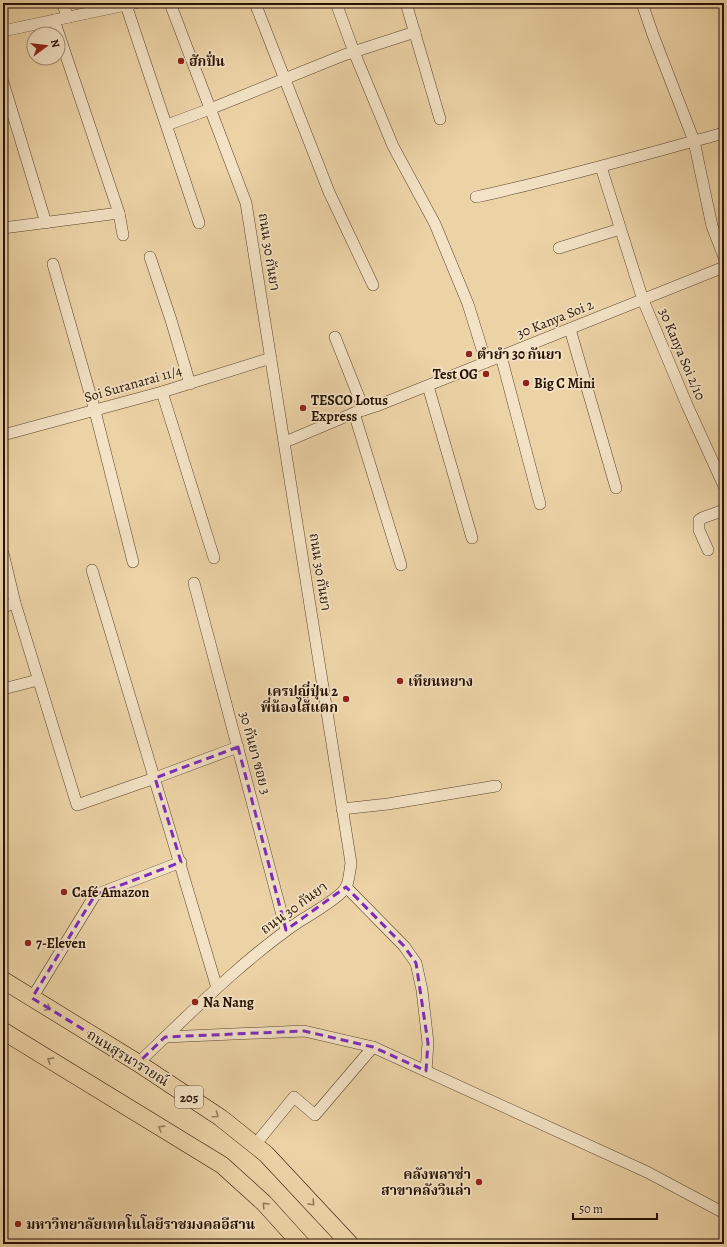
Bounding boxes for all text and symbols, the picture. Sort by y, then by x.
north arrow [26,26,66,66]
text: N [47,38,63,49]
place label: ฮักปั่น [189,51,226,71]
marker: ฮักปั่น [176,56,186,66]
street label: ถนน 30 กันยา [253,212,285,292]
street label: 30 Kanya Soi 2 [514,295,597,343]
street label: 30 Kanya Soi 2/10 [654,305,710,403]
place label: ตำยำ 30 กันยา [477,345,562,364]
marker: ตำยำ 30 กันยา [464,349,474,359]
street label: Soi Suranarai 11/4 [82,361,184,407]
place label: Test OG [433,365,478,384]
marker: Test OG [481,369,491,379]
place label: Big C Mini [534,374,595,393]
marker: Big C Mini [521,378,531,388]
place label: TESCO Lotus Express [311,391,388,426]
marker: TESCO Lotus Express [298,403,308,413]
street label: ถนน 30 กันยา [304,532,336,612]
place label: เทียนหยาง [408,672,473,691]
marker: เทียนหยาง [395,676,405,686]
place label: เครปญี่ปุ่น 2 พี่น้องไส้แตก [261,681,338,717]
marker: เครปญี่ปุ่น 2 พี่น้องไส้แตก [341,694,351,704]
street label: 30 กันยา ซอย 3 [235,709,275,797]
street label: ถนน 30 กันยา [257,877,331,939]
place label: Café Amazon [72,883,150,902]
marker: Café Amazon [59,887,69,897]
place label: 7-Eleven [36,934,86,953]
marker: 7-Eleven [23,938,33,948]
place label: Na Nang [203,993,255,1012]
marker: Na Nang [190,997,200,1007]
one-way arrow [44,1003,51,1010]
street label: ถนนสุรนารายณ์ [83,1025,173,1091]
one-way arrow [47,1057,54,1064]
road number: 205 [175,1086,203,1108]
one-way arrow [212,1110,219,1117]
one-way arrow [158,1125,165,1132]
place label: คลังพลาซ่า สาขาคลังวินล่า [381,1165,471,1200]
marker: คลังพลาซ่า สาขาคลังวินล่า [474,1177,484,1187]
scale bar [573,1195,657,1221]
one-way arrow [307,1198,315,1206]
text: 50 m [579,1201,603,1217]
one-way arrow [262,1202,270,1210]
place label: มหาวิทยาลัยเทคโนโลยีราชมงคลอีสาน [26,1214,256,1234]
marker: มหาวิทยาลัยเทคโนโลยีราชมงคลอีสาน [13,1219,23,1229]

